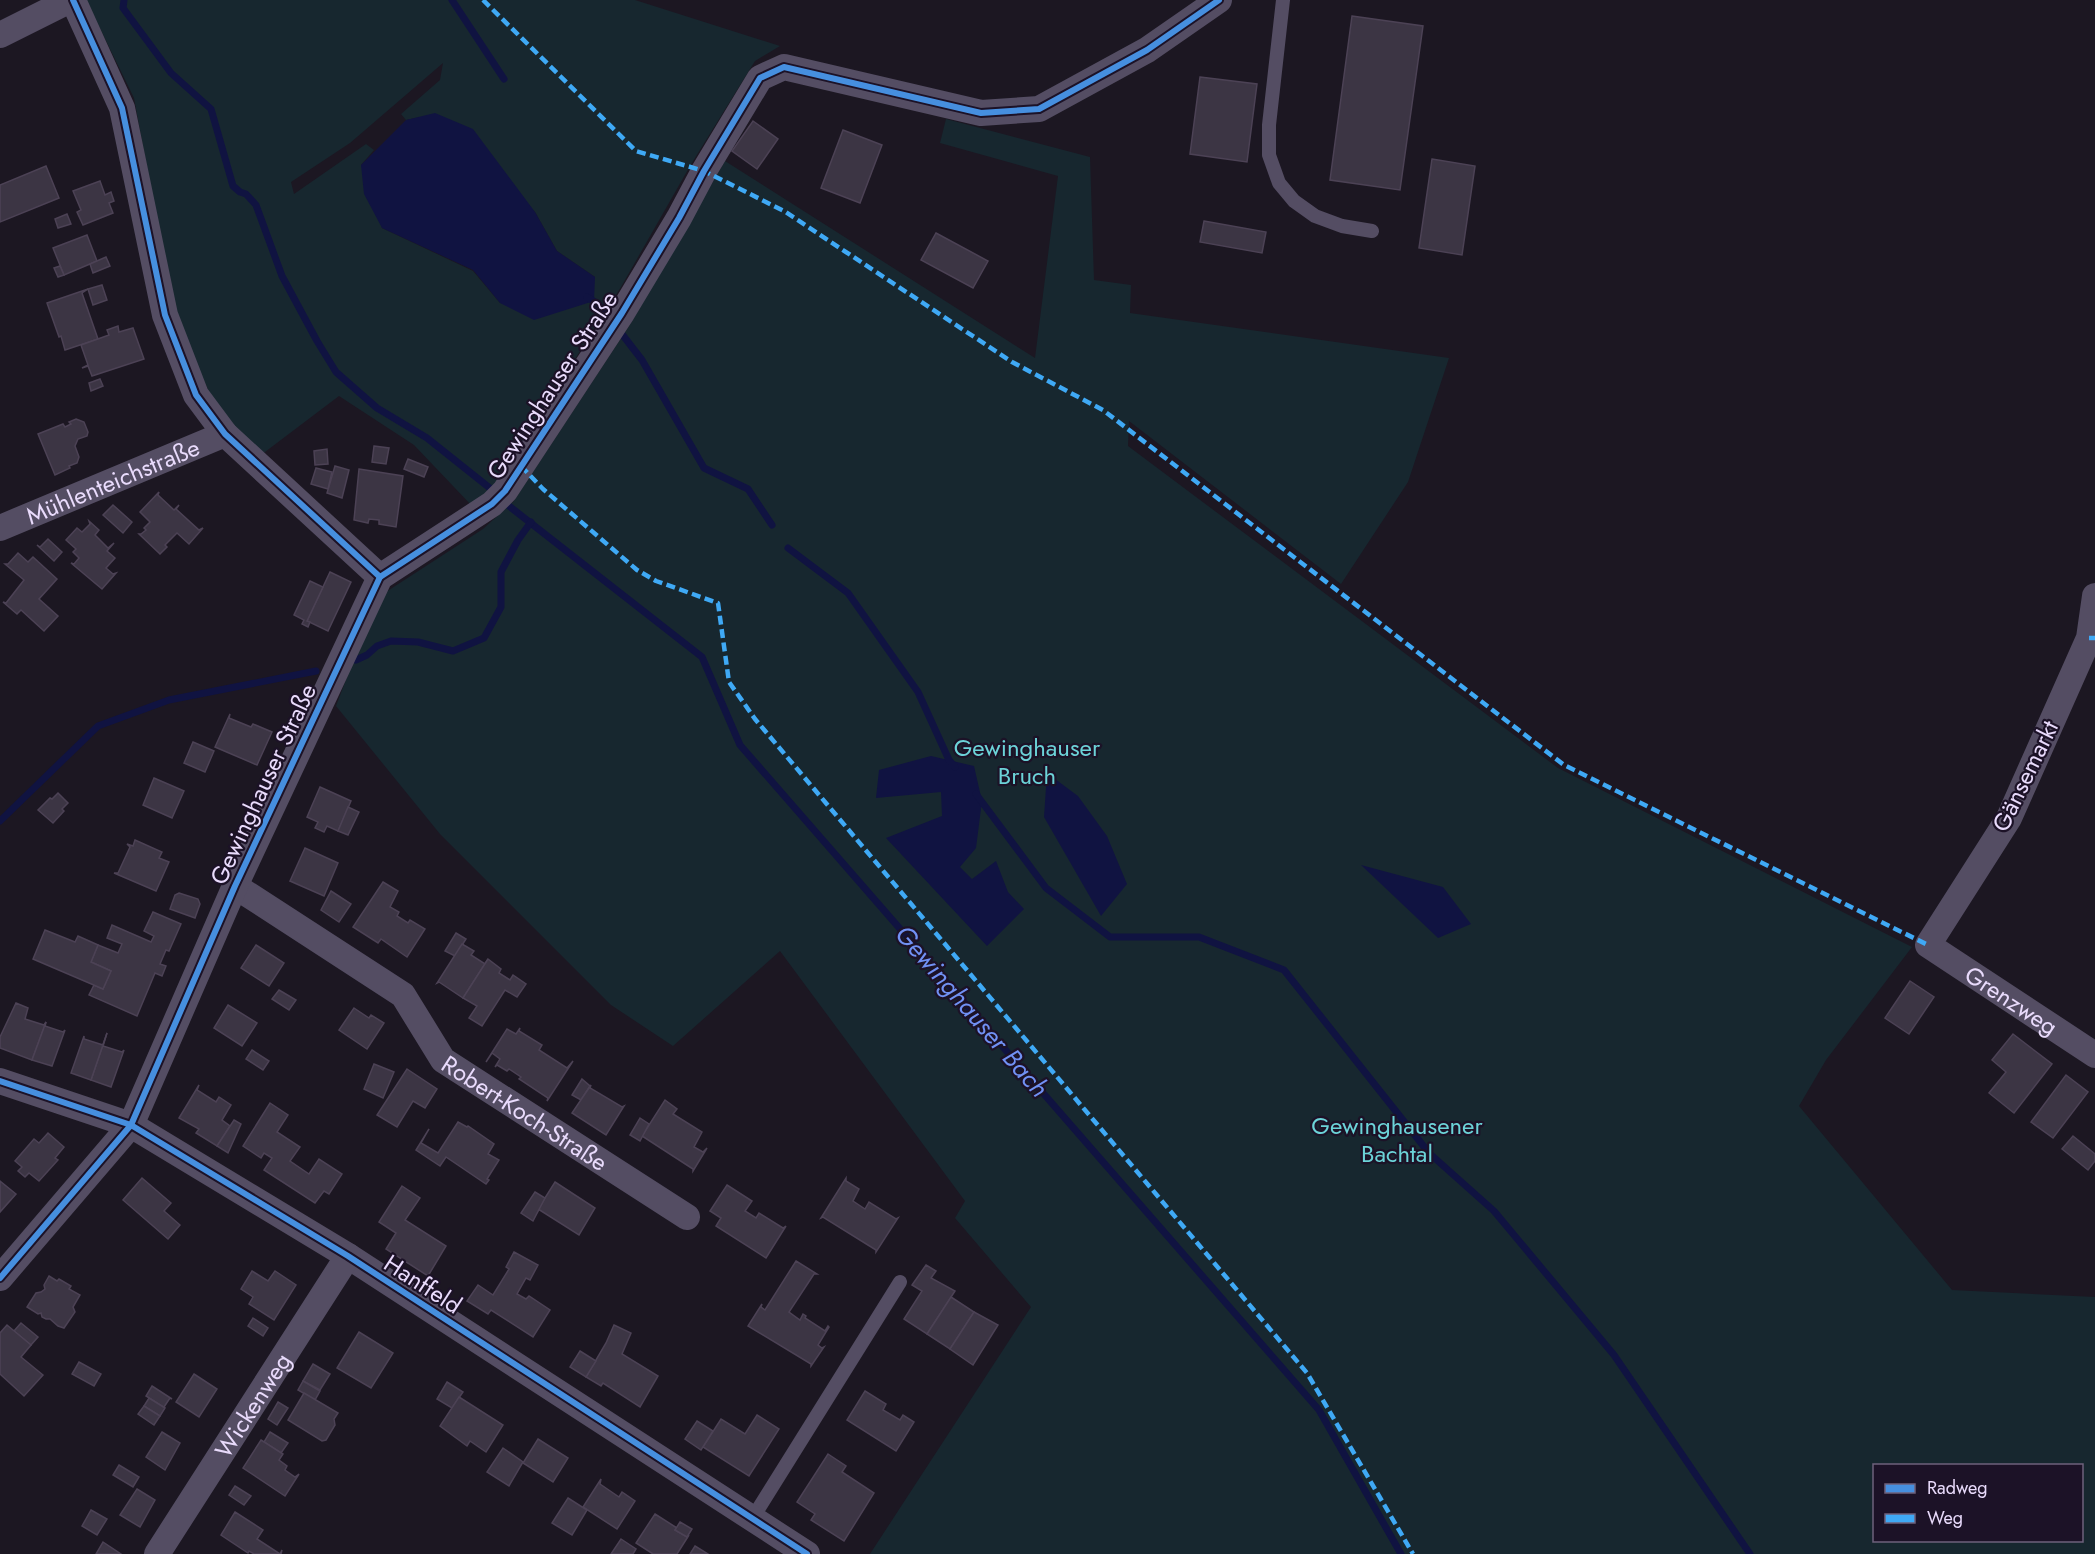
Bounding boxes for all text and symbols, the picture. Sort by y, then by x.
street label: Gewinghauser Straße [478,284,626,486]
street label: Mühlenteichstraße [21,429,205,533]
street label: Gewinghauser Straße [201,678,325,890]
street label: Gänsemarkt [1983,714,2067,837]
park label: Gewinghauser Bruch [954,730,1101,793]
water label: Gewinghauser Bach [886,916,1058,1106]
street label: Grenzweg [1958,957,2065,1043]
street label: Robert-Koch-Straße [435,1046,615,1179]
park label: Gewinghausener Bachtal [1311,1108,1483,1171]
street label: Hanffeld [377,1246,469,1322]
street label: Wickenweg [206,1346,299,1464]
legend [1873,1464,2083,1542]
text: Radweg [1927,1475,1988,1501]
text: Weg [1927,1505,1963,1531]

